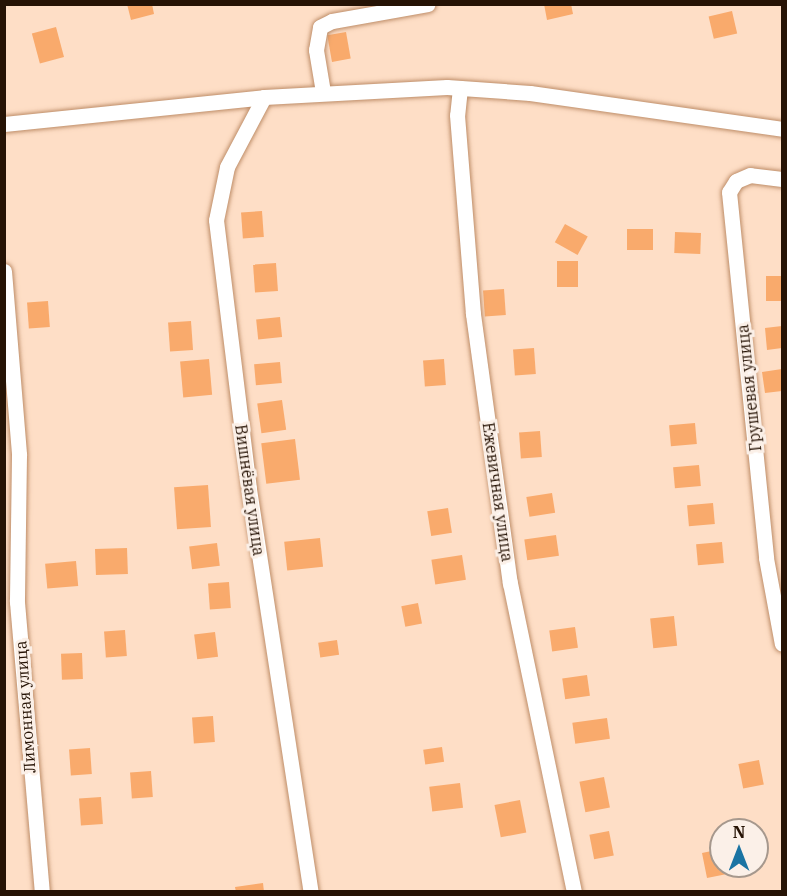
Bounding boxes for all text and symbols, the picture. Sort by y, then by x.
street label: Грушевая улица [733,324,765,452]
street label: Ежевичная улица [479,421,517,563]
street label: Вишнёвая улица [231,423,269,557]
street label: Лимонная улица [11,640,39,774]
north arrow [709,818,769,878]
text: N [733,822,745,842]

